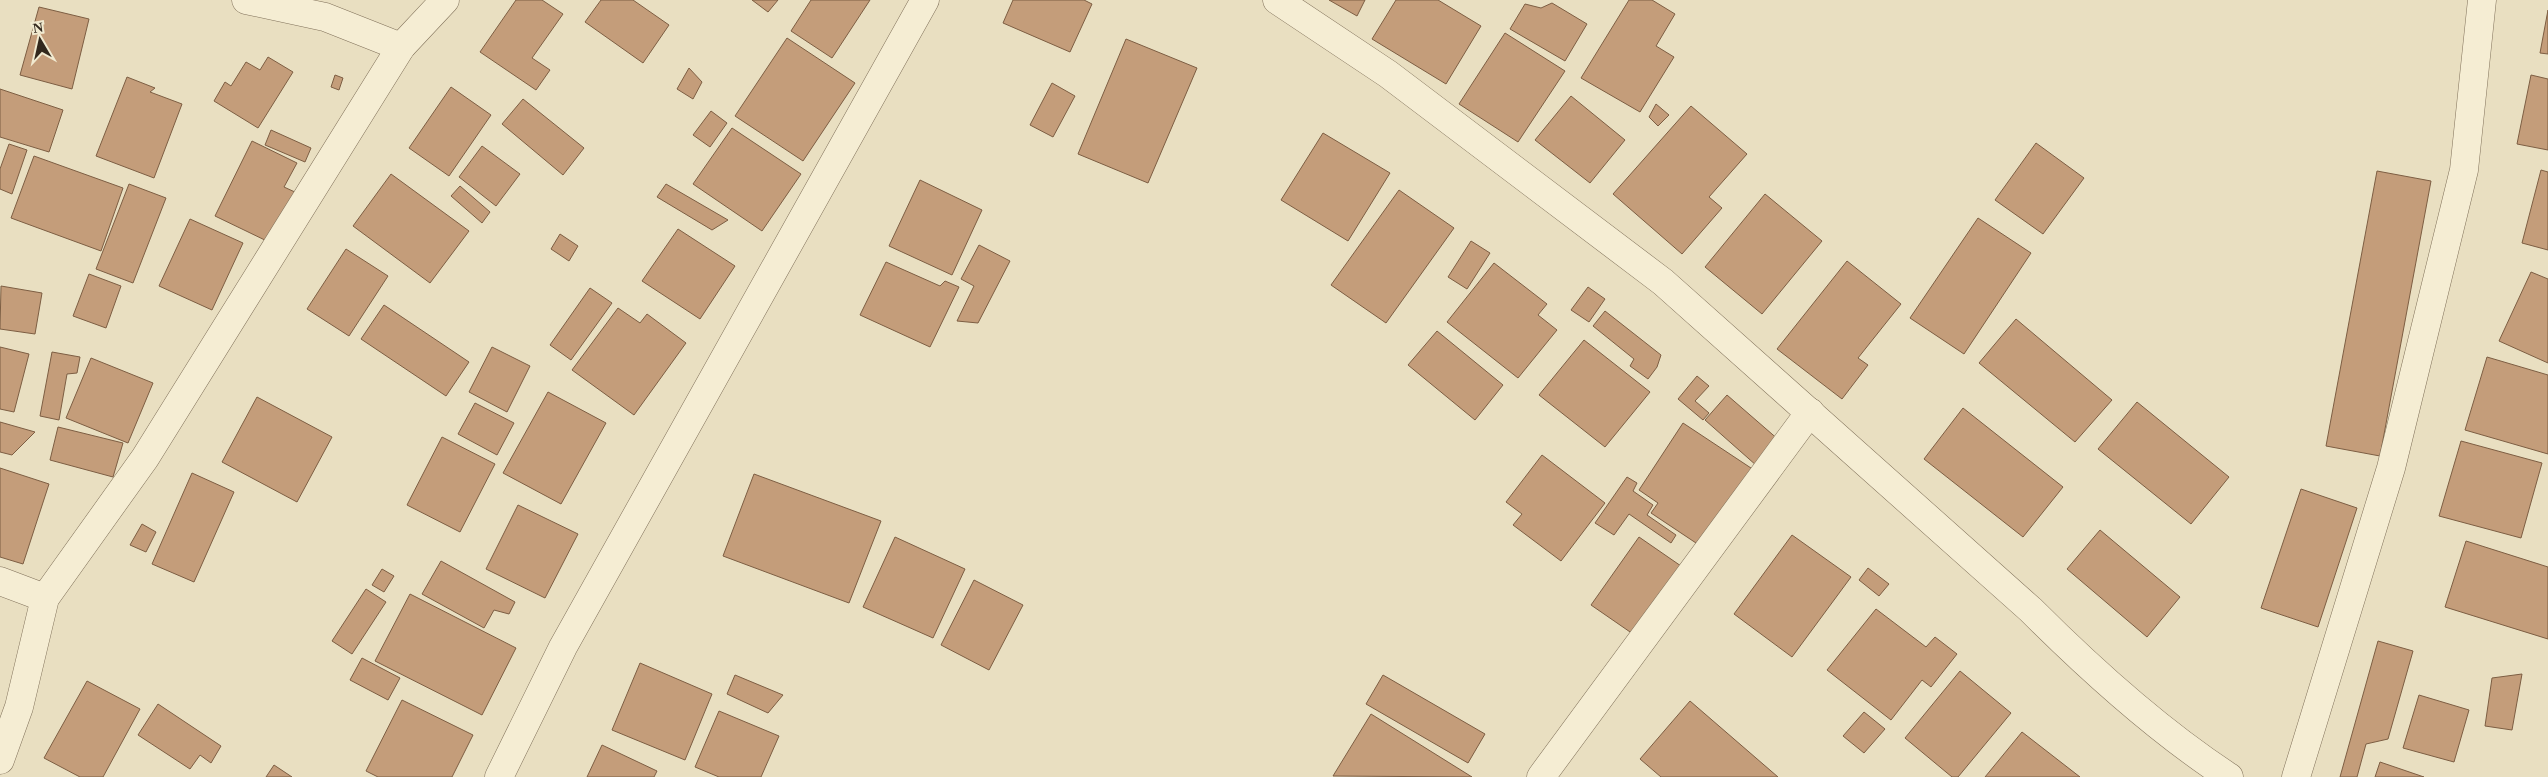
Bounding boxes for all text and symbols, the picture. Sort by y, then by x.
north arrow [15,15,65,65]
text: N [32,19,44,36]

